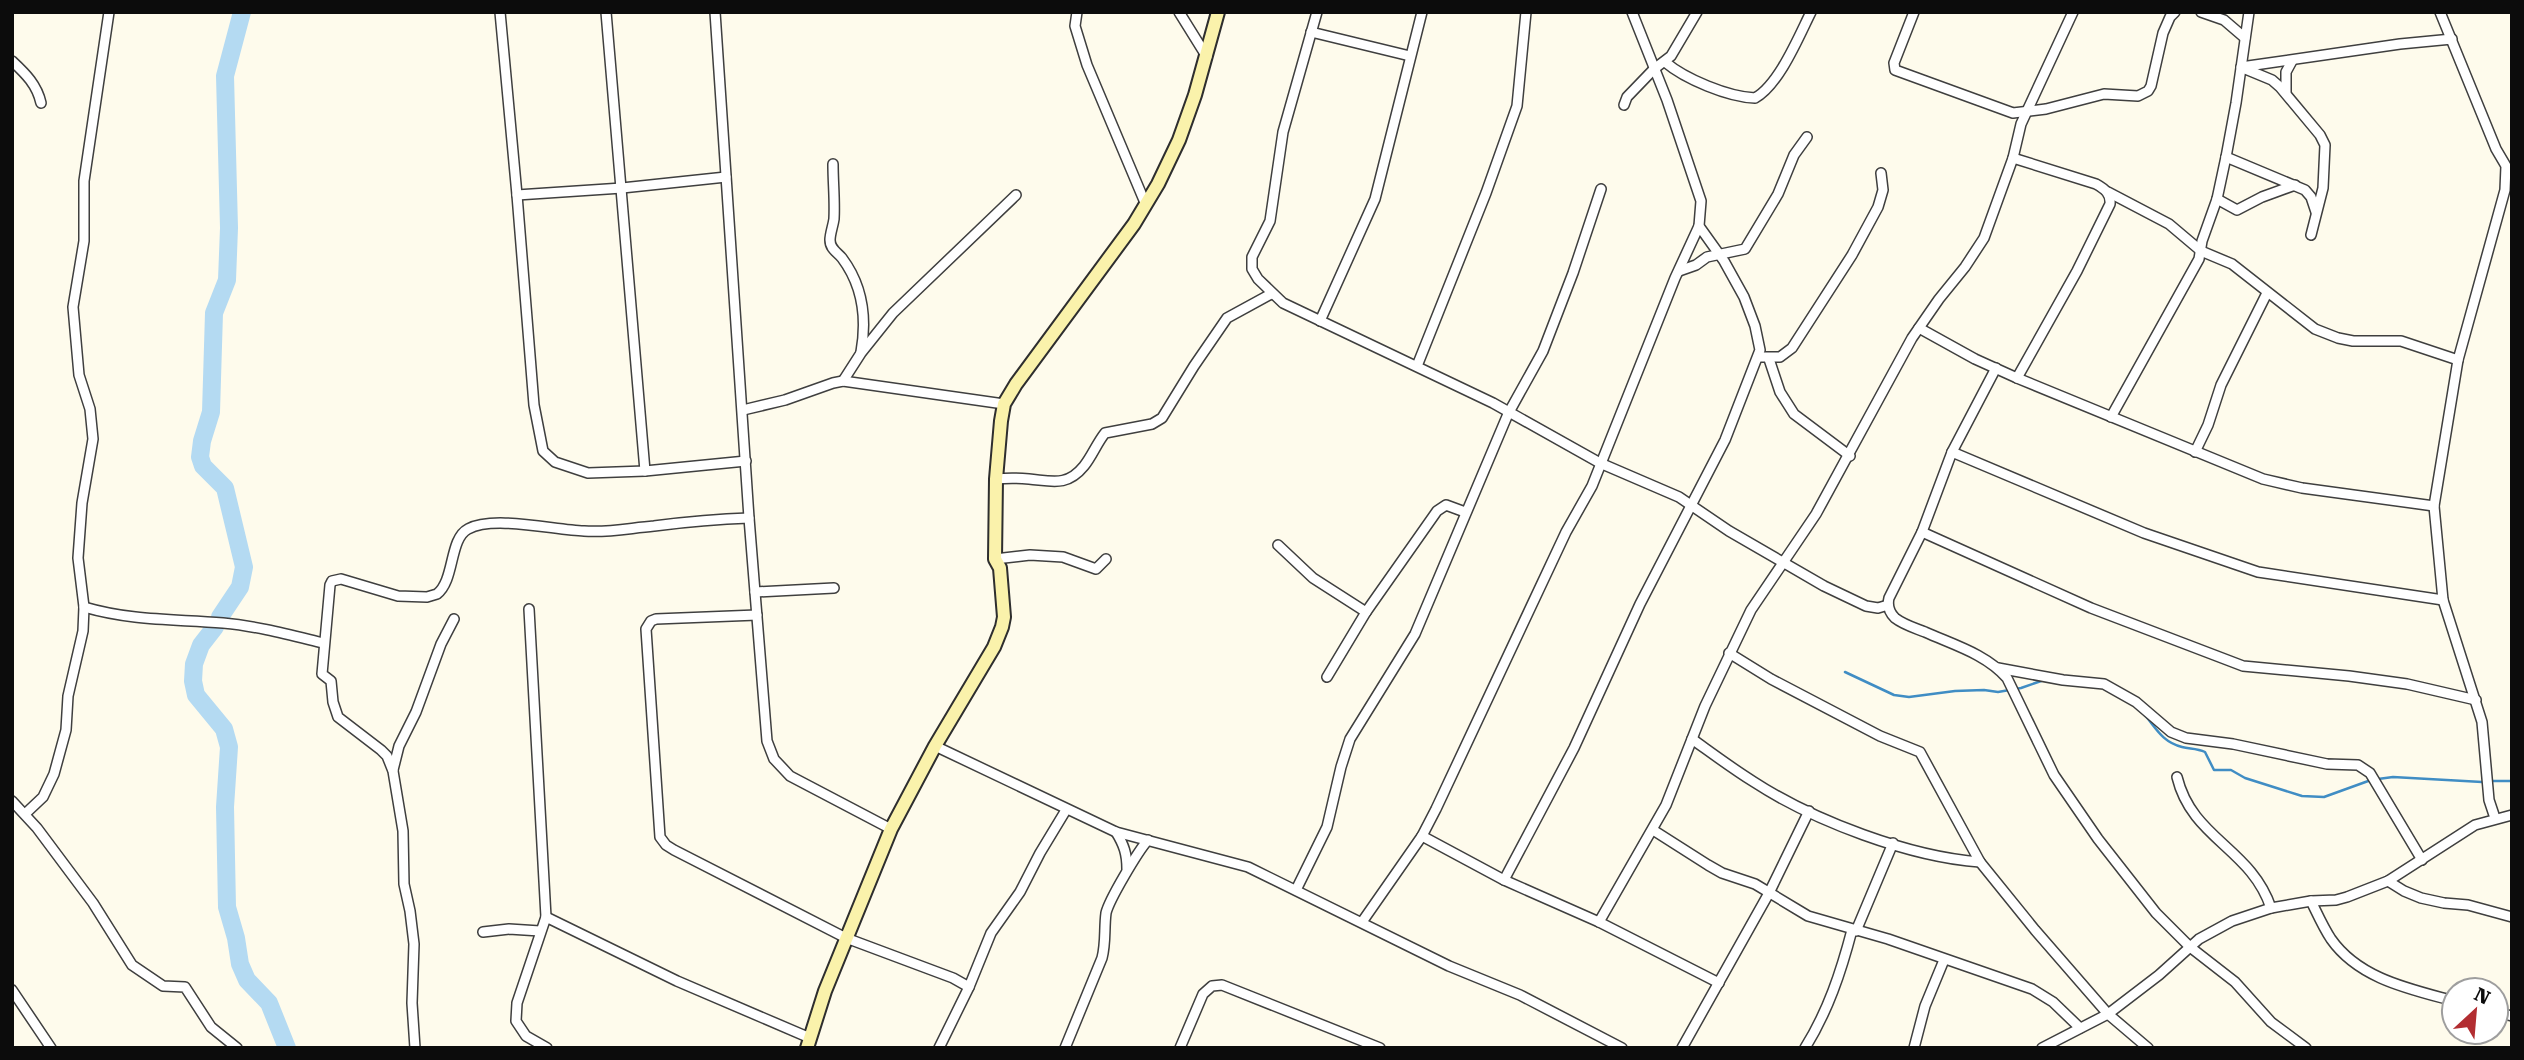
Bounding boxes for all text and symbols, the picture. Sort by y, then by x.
north arrow [2440,976,2510,1046]
text: N [2471,983,2494,1010]

